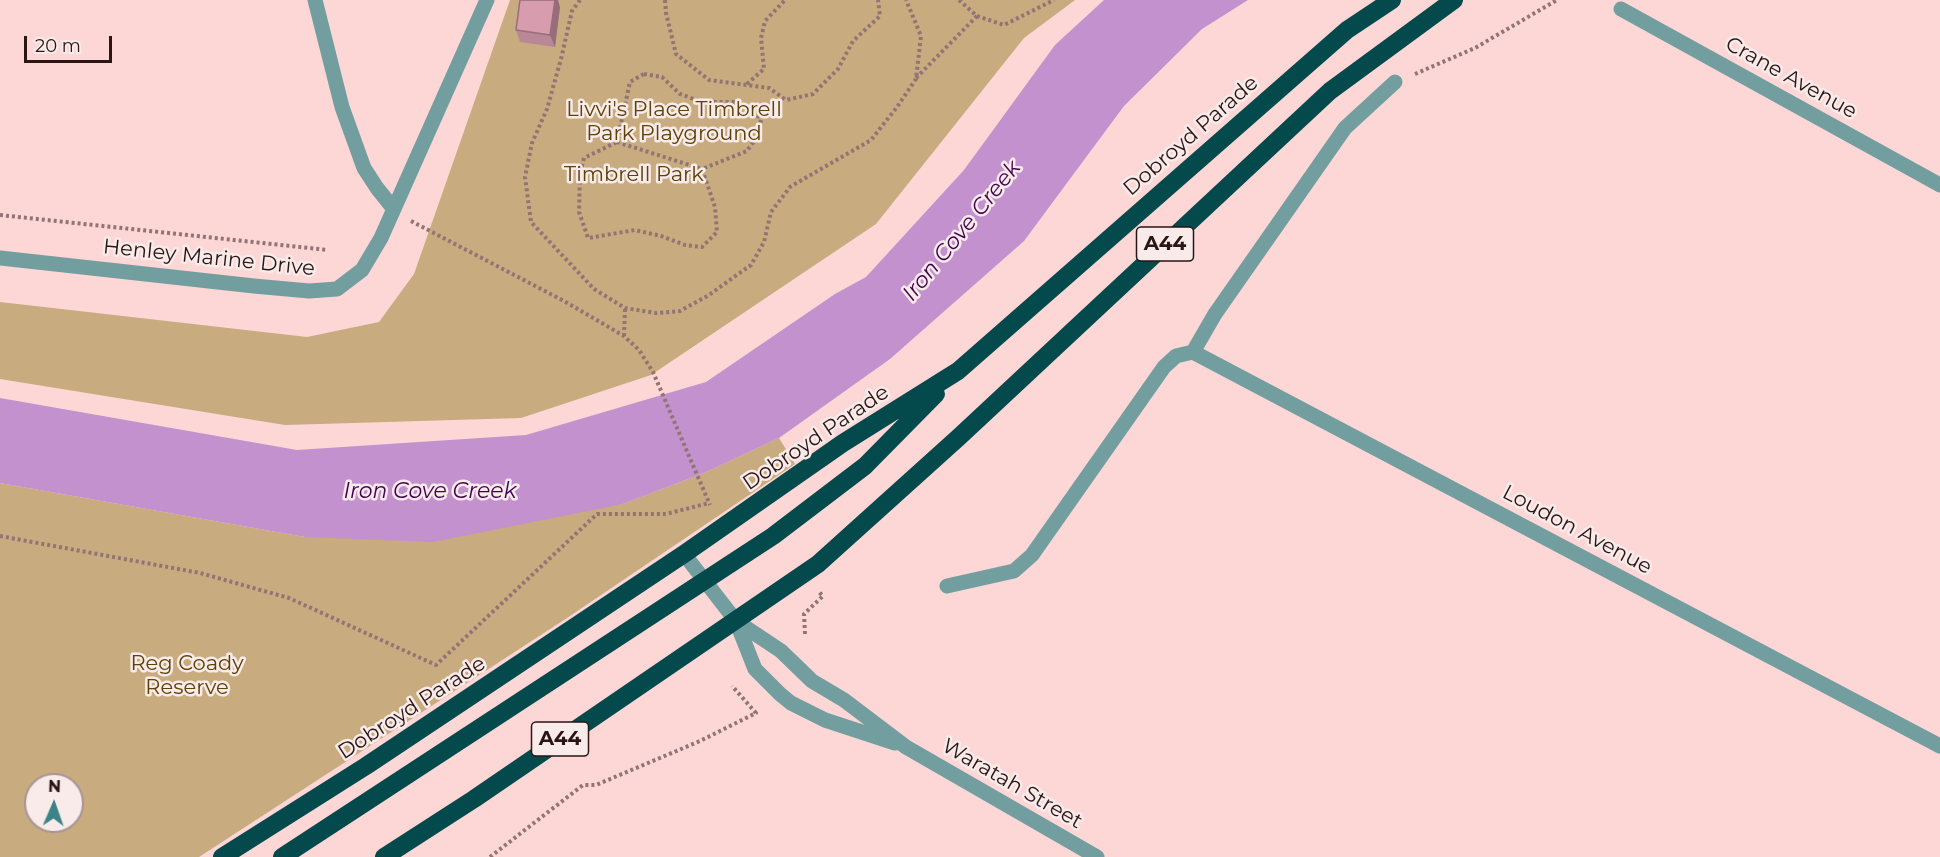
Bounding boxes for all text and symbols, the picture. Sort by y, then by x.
scale bar [27,24,116,62]
street label: Crane Avenue [1721,31,1861,125]
text: 20 m [35,35,81,57]
street label: Dobroyd Parade [1118,71,1264,201]
park label: Livvi's Place Timbrell Park Playground [566,97,782,147]
water label: Iron Cove Creek [897,155,1027,307]
park label: Timbrell Park [564,162,704,188]
road number: A44 [1136,227,1194,261]
street label: Henley Marine Drive [102,234,316,282]
street label: Dobroyd Parade [738,380,894,496]
water label: Iron Cove Creek [343,479,517,505]
street label: Loudon Avenue [1498,480,1656,580]
park label: Reg Coady Reserve [130,651,244,701]
street label: Dobroyd Parade [334,651,490,765]
road number: A44 [532,722,588,756]
street label: Waratah Street [937,734,1087,834]
north arrow [24,773,84,833]
text: N [48,777,61,796]

